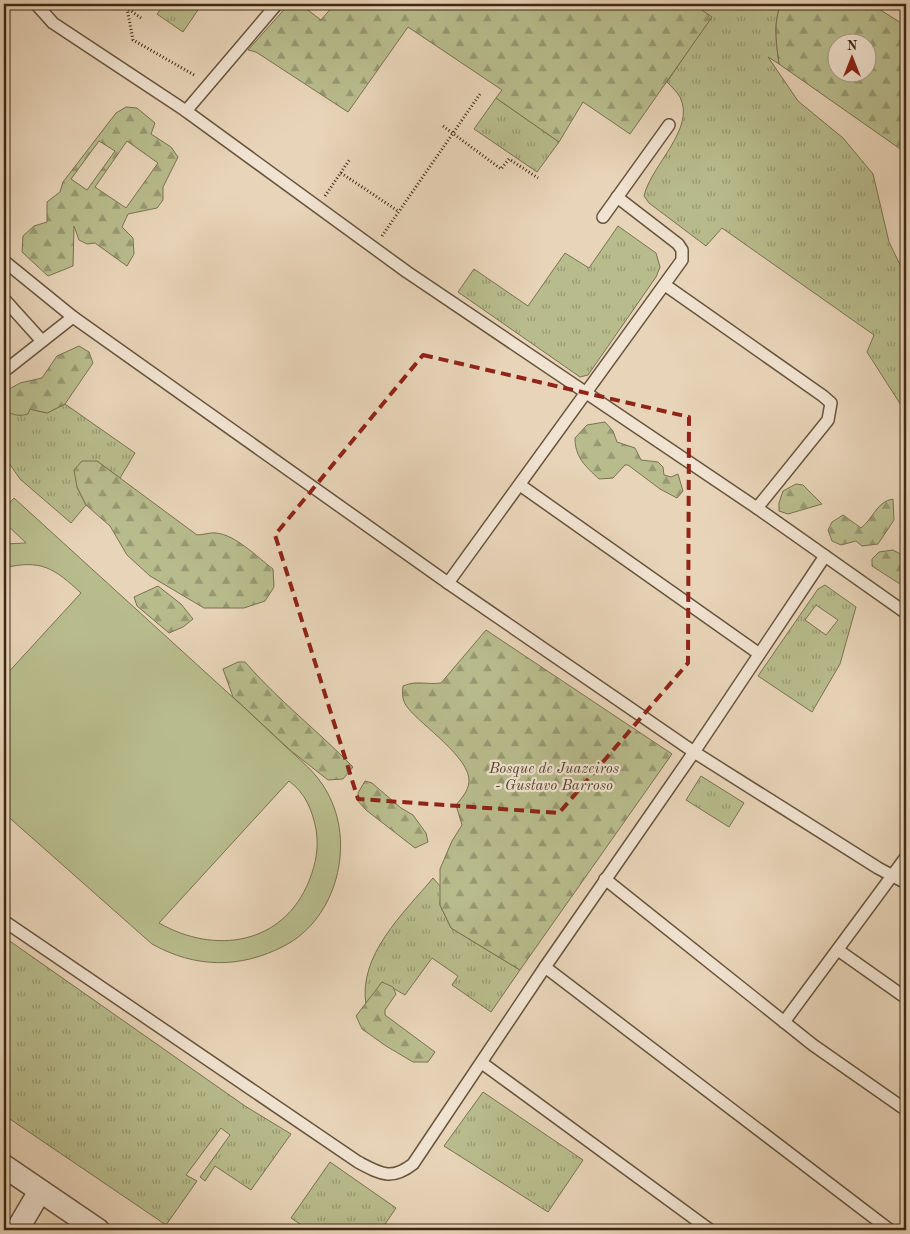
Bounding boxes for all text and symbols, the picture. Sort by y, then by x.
north arrow [828,32,878,82]
text: N [847,39,858,53]
park label: Bosque de Juazeiros - Gustavo Barroso [488,762,619,794]

